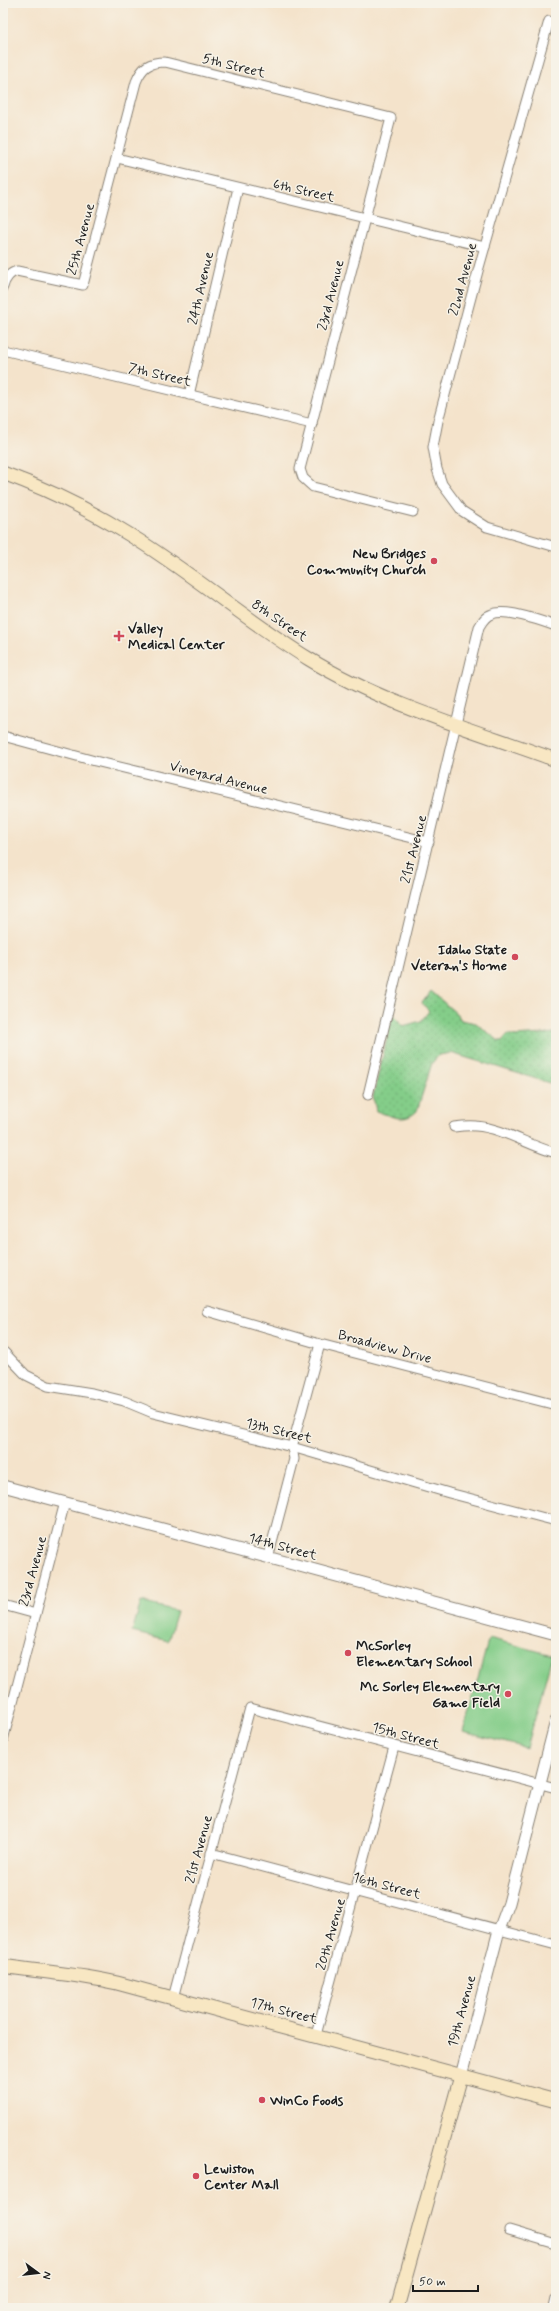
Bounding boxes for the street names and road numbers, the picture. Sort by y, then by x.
street label: 5th Street [200,49,268,83]
street label: 6th Street [271,175,337,207]
street label: 25th Avenue [63,201,99,277]
street label: 22nd Avenue [445,241,481,318]
street label: 24th Avenue [184,250,218,327]
street label: 23rd Avenue [314,258,348,332]
street label: 7th Street [126,359,194,391]
street label: 8th Street [248,596,311,646]
street label: Vineyard Avenue [168,757,270,799]
street label: 21st Avenue [397,813,431,885]
street label: Broadview Drive [336,1326,433,1368]
street label: 13th Street [244,1414,315,1448]
street label: 14th Street [246,1529,320,1565]
street label: 23rd Avenue [15,1534,51,1608]
street label: 15th Street [370,1718,442,1754]
street label: 21st Avenue [181,1813,217,1885]
street label: 16th Street [351,1868,423,1904]
street label: 20th Avenue [312,1896,350,1972]
street label: 19th Avenue [444,1973,480,2049]
street label: 17th Street [248,1993,320,2029]

